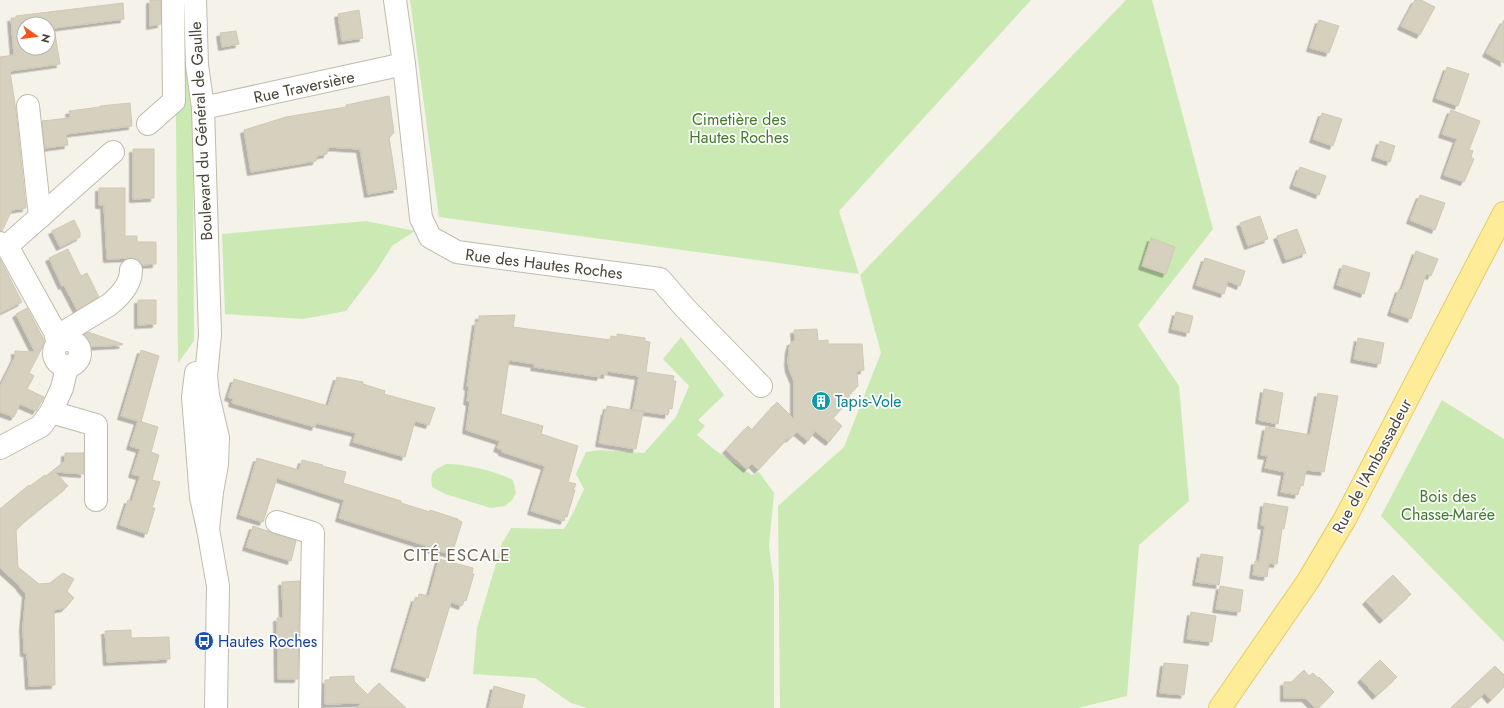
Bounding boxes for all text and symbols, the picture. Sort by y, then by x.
north arrow [16,16,56,56]
street label: Boulevard du Général de Gaulle [184,21,218,241]
text: N [37,32,55,45]
street label: Rue Traversière [251,65,357,109]
park label: Cimetière des Hautes Roches [689,108,789,149]
street label: Rue des Hautes Roches [464,243,624,285]
building icon: Tapis-Vole [810,390,832,412]
place label: Tapis-Vole [835,390,902,413]
street label: Rue de l'Ambassadeur [1327,394,1418,538]
park label: Bois des Chasse-Marée [1401,485,1495,526]
district label: CITÉ ESCALE [403,543,511,567]
bus stop icon: Hautes Roches [193,630,215,652]
place label: Hautes Roches [218,630,317,653]

